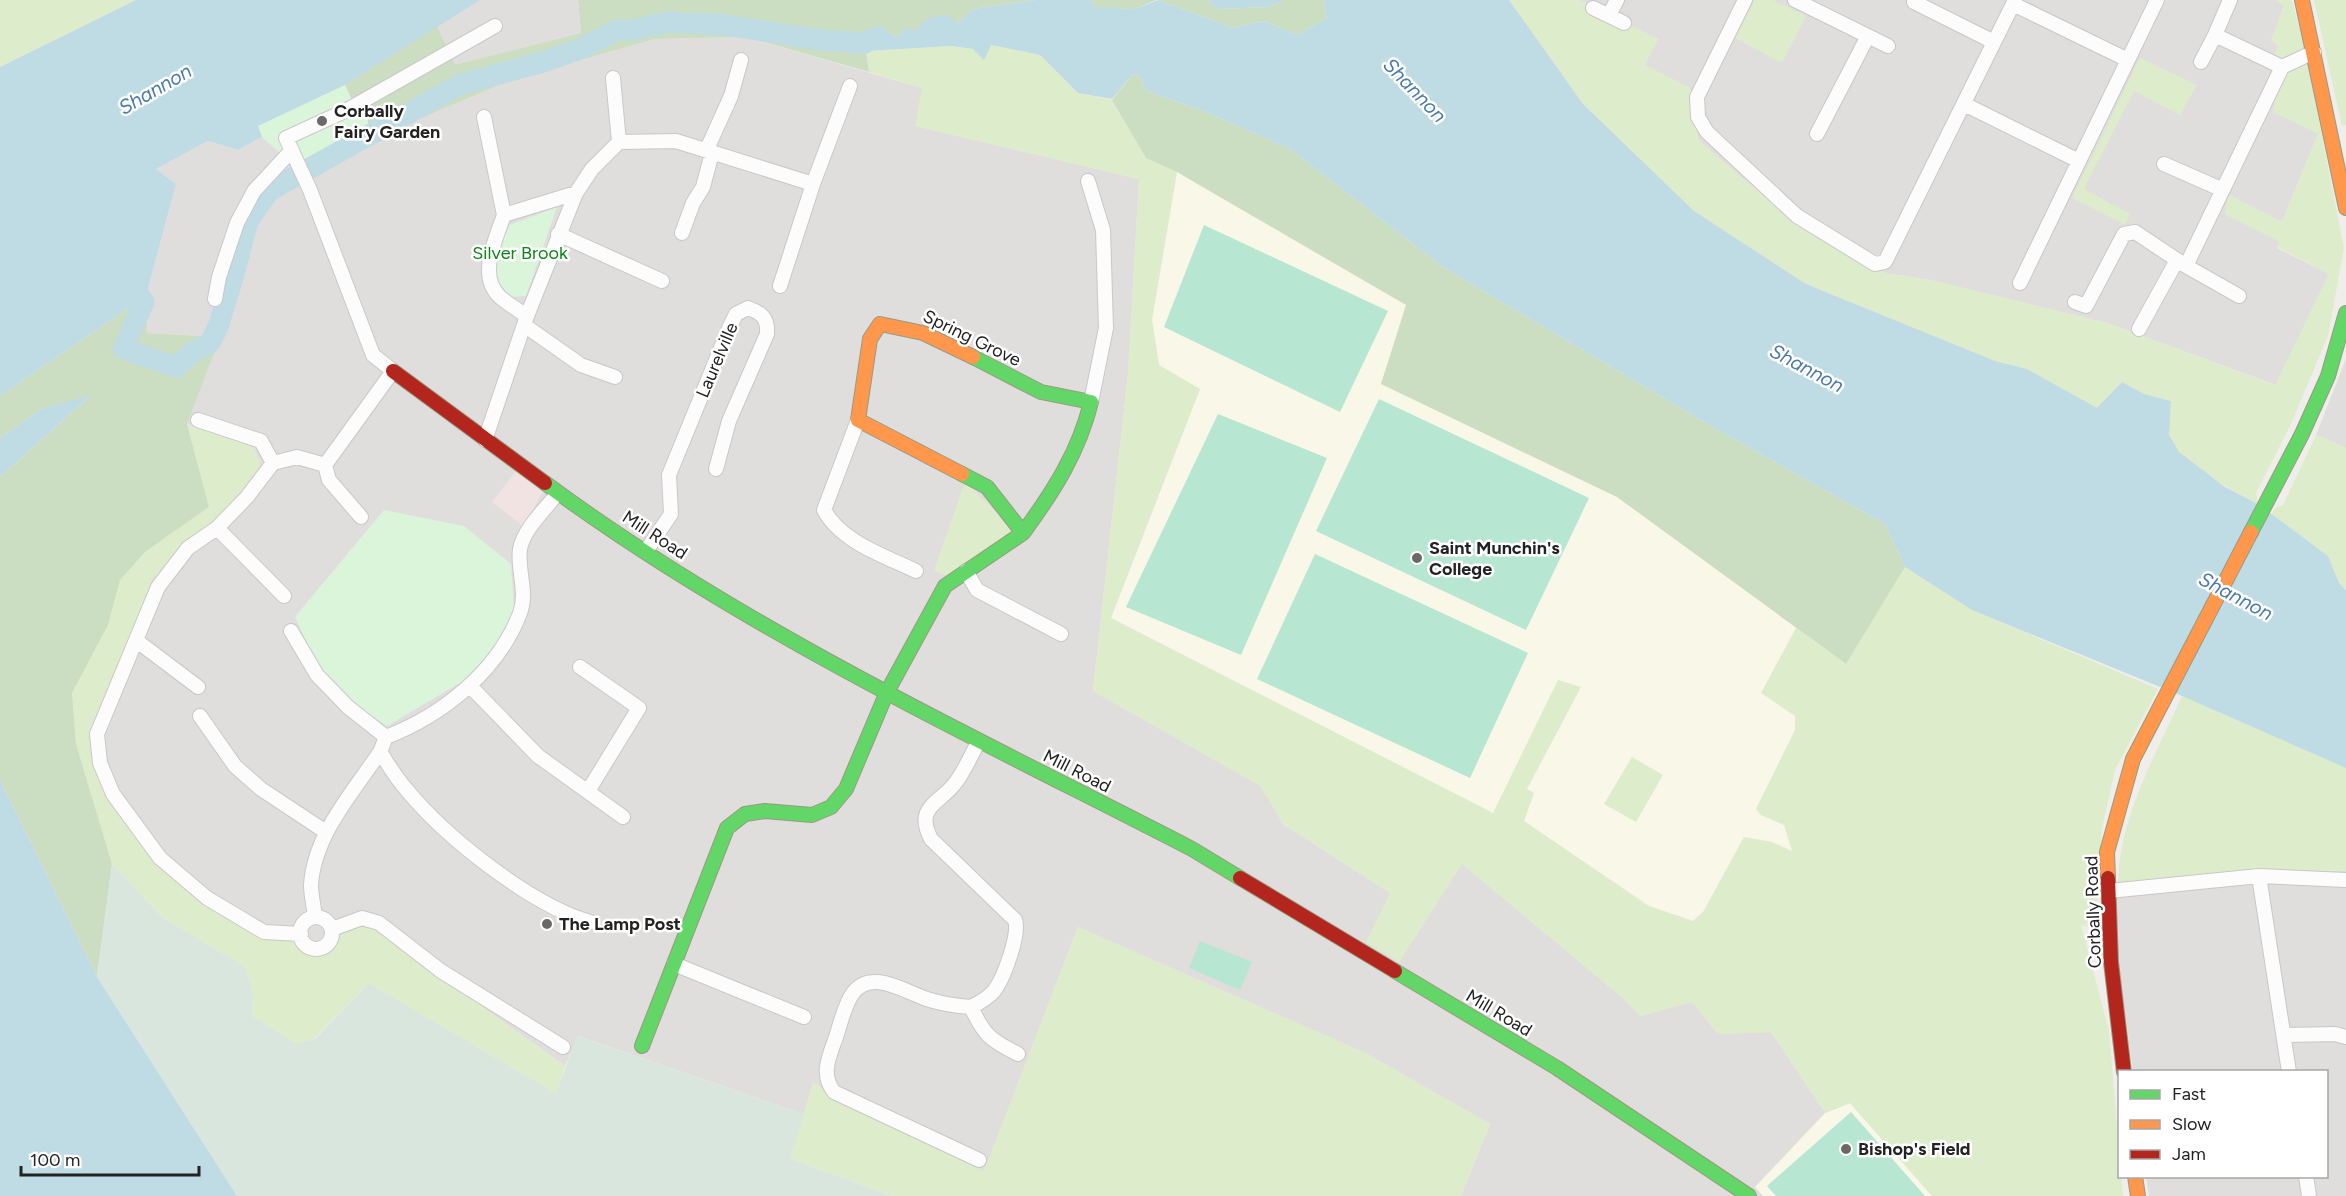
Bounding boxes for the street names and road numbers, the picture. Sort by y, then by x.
street label: Spring Grove [920,305,1025,371]
street label: Laurelville [691,319,743,401]
street label: Mill Road [618,506,692,564]
street label: Mill Road [1039,745,1115,797]
street label: Corbally Road [2080,855,2106,969]
street label: Mill Road [1462,985,1536,1041]

